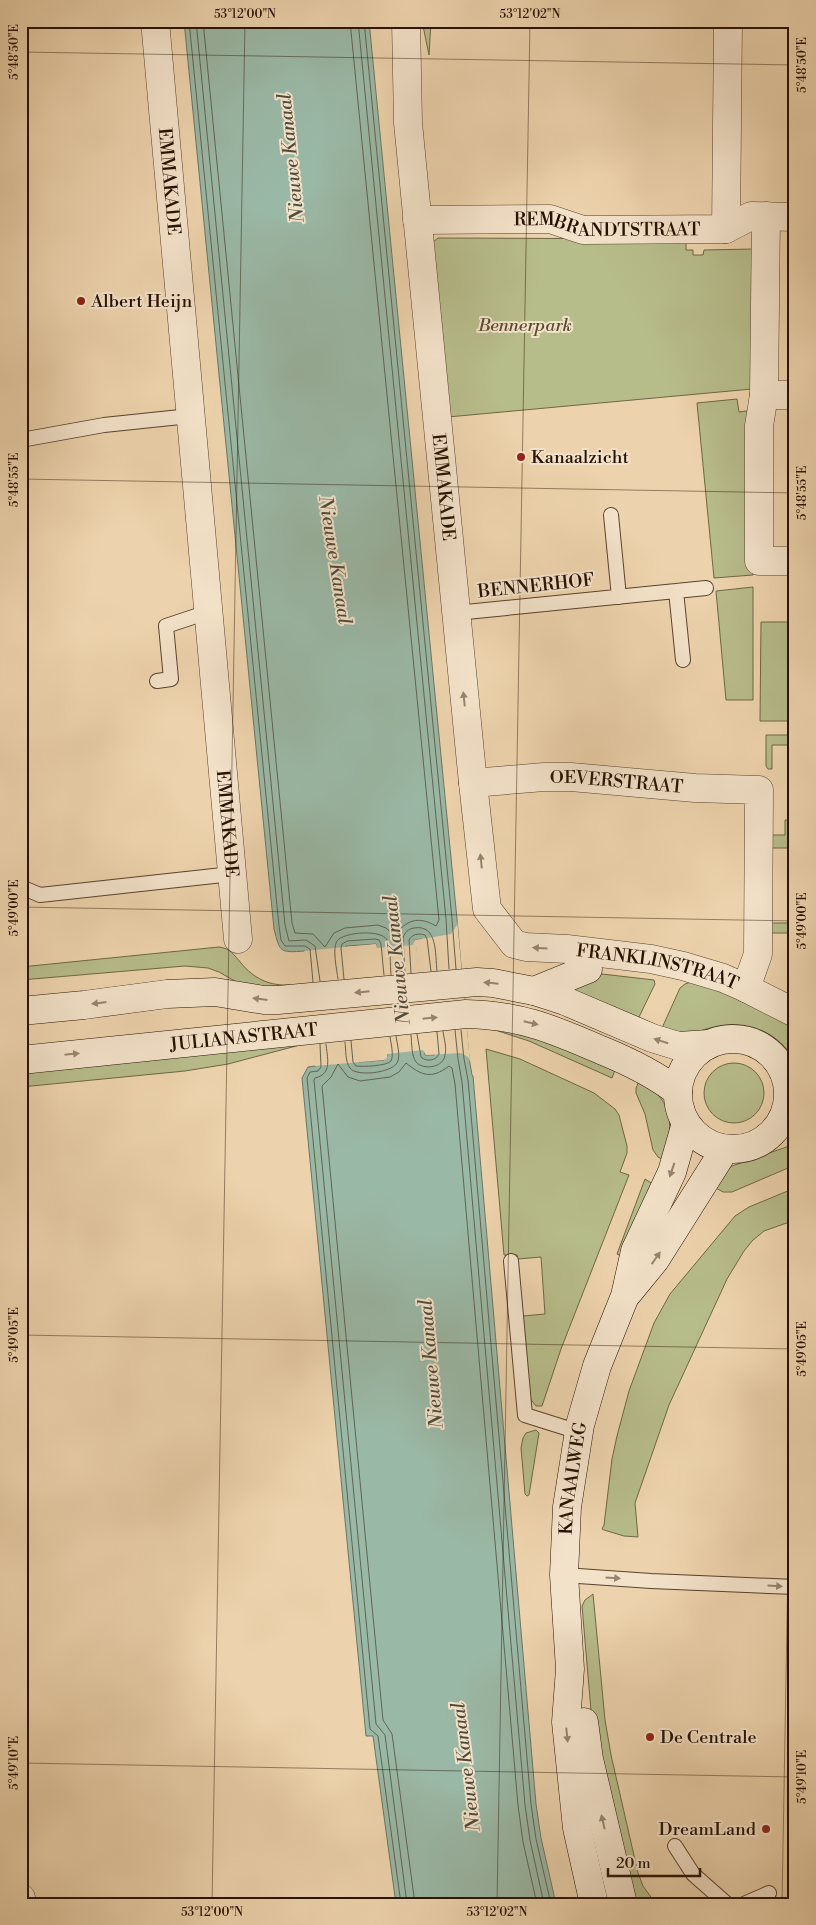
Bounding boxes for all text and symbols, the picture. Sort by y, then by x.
text: 53°12'00"N [214,7,276,22]
text: 53°12'02"N [500,7,560,22]
text: 5°48'50"E [7,24,22,80]
text: 5°48'50"E [795,37,810,93]
water label: Nieuwe Kanaal [272,92,310,225]
street label: EMMAKADE [153,127,186,236]
street label: REMBRANDTSTRAAT [514,207,701,242]
place label: Albert Heijn [90,290,192,313]
marker: Albert Heijn [75,295,87,307]
park label: Bennerpark [477,314,572,337]
street label: EMMAKADE [427,432,461,542]
place label: Kanaalzicht [531,446,629,469]
marker: Kanaalzicht [515,451,527,463]
text: 5°48'55"E [7,453,22,507]
text: 5°48'55"E [795,466,810,520]
water label: Nieuwe Kanaal [313,493,357,626]
street label: BENNERHOF [476,568,596,604]
one-way arrow [460,691,468,707]
street label: OEVERSTRAAT [550,766,685,798]
street label: EMMAKADE [211,769,244,878]
one-way arrow [477,852,485,868]
text: 5°49'00"E [7,879,22,937]
text: 5°49'00"E [795,892,810,950]
water label: Nieuwe Kanaal [378,894,416,1027]
street label: FRANKLINSTRAAT [575,939,743,995]
one-way arrow [532,943,548,951]
one-way arrow [483,979,499,987]
one-way arrow [354,988,370,996]
one-way arrow [252,995,268,1003]
one-way arrow [91,999,107,1007]
one-way arrow [422,1014,438,1022]
street label: JULIANASTRAAT [168,1018,319,1056]
one-way arrow [524,1019,539,1027]
one-way arrow [653,1036,668,1044]
one-way arrow [65,1050,81,1058]
one-way arrow [667,1163,675,1178]
one-way arrow [651,1251,661,1265]
water label: Nieuwe Kanaal [413,1298,449,1431]
text: 5°49'05"E [7,1307,22,1363]
text: 5°49'05"E [795,1321,810,1377]
street label: KANAALWEG [554,1419,592,1535]
one-way arrow [605,1574,621,1582]
one-way arrow [768,1583,784,1591]
water label: Nieuwe Kanaal [446,1701,486,1834]
place label: De Centrale [660,1726,757,1749]
one-way arrow [563,1727,571,1743]
marker: De Centrale [644,1731,656,1743]
text: 5°49'10"E [7,1736,22,1790]
text: 5°49'10"E [795,1750,810,1804]
one-way arrow [599,1815,607,1830]
place label: DreamLand [658,1818,757,1841]
marker: DreamLand [760,1823,772,1835]
scale bar [608,1845,701,1877]
text: 20 m [616,1854,651,1873]
text: 53°12'00"N [181,1905,243,1920]
text: 53°12'02"N [467,1905,527,1920]

